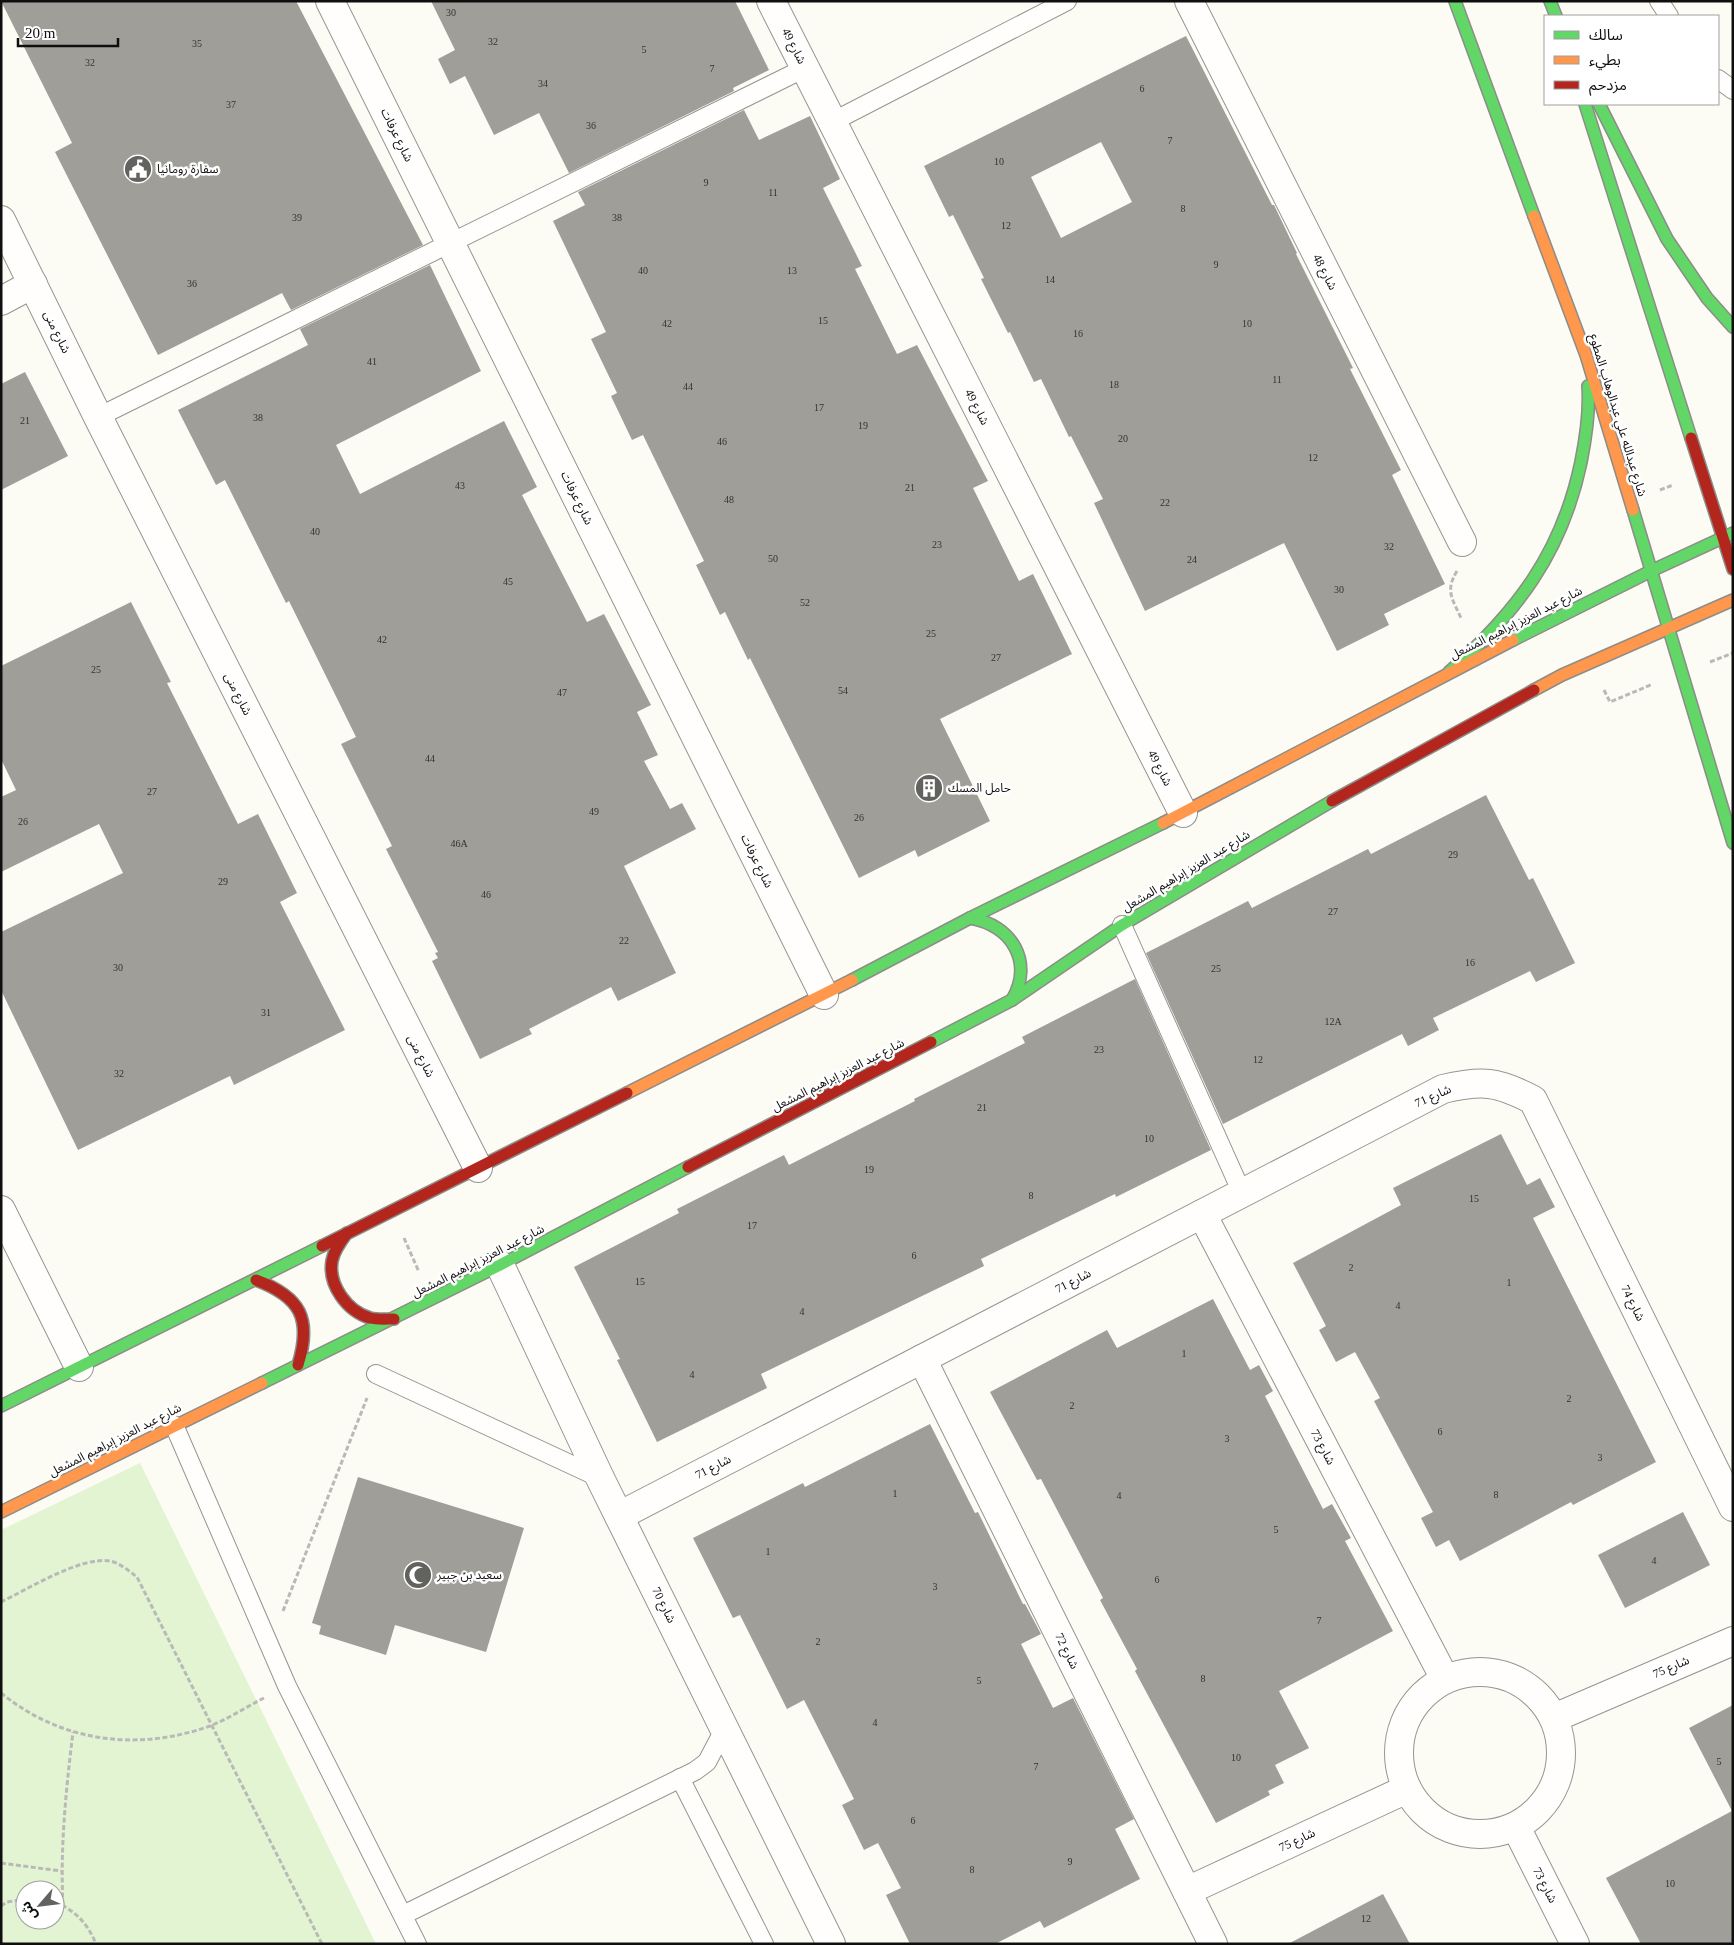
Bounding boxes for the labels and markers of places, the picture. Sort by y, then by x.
public building icon: سفارة رومانيا [123,154,153,184]
place label: سفارة رومانيا [157,162,218,176]
building icon: حامل المسك [914,773,944,803]
place label: حامل المسك [948,781,1011,795]
mosque icon: سعيد بن جبير [403,1560,433,1590]
place label: سعيد بن جبير [436,1568,502,1582]

